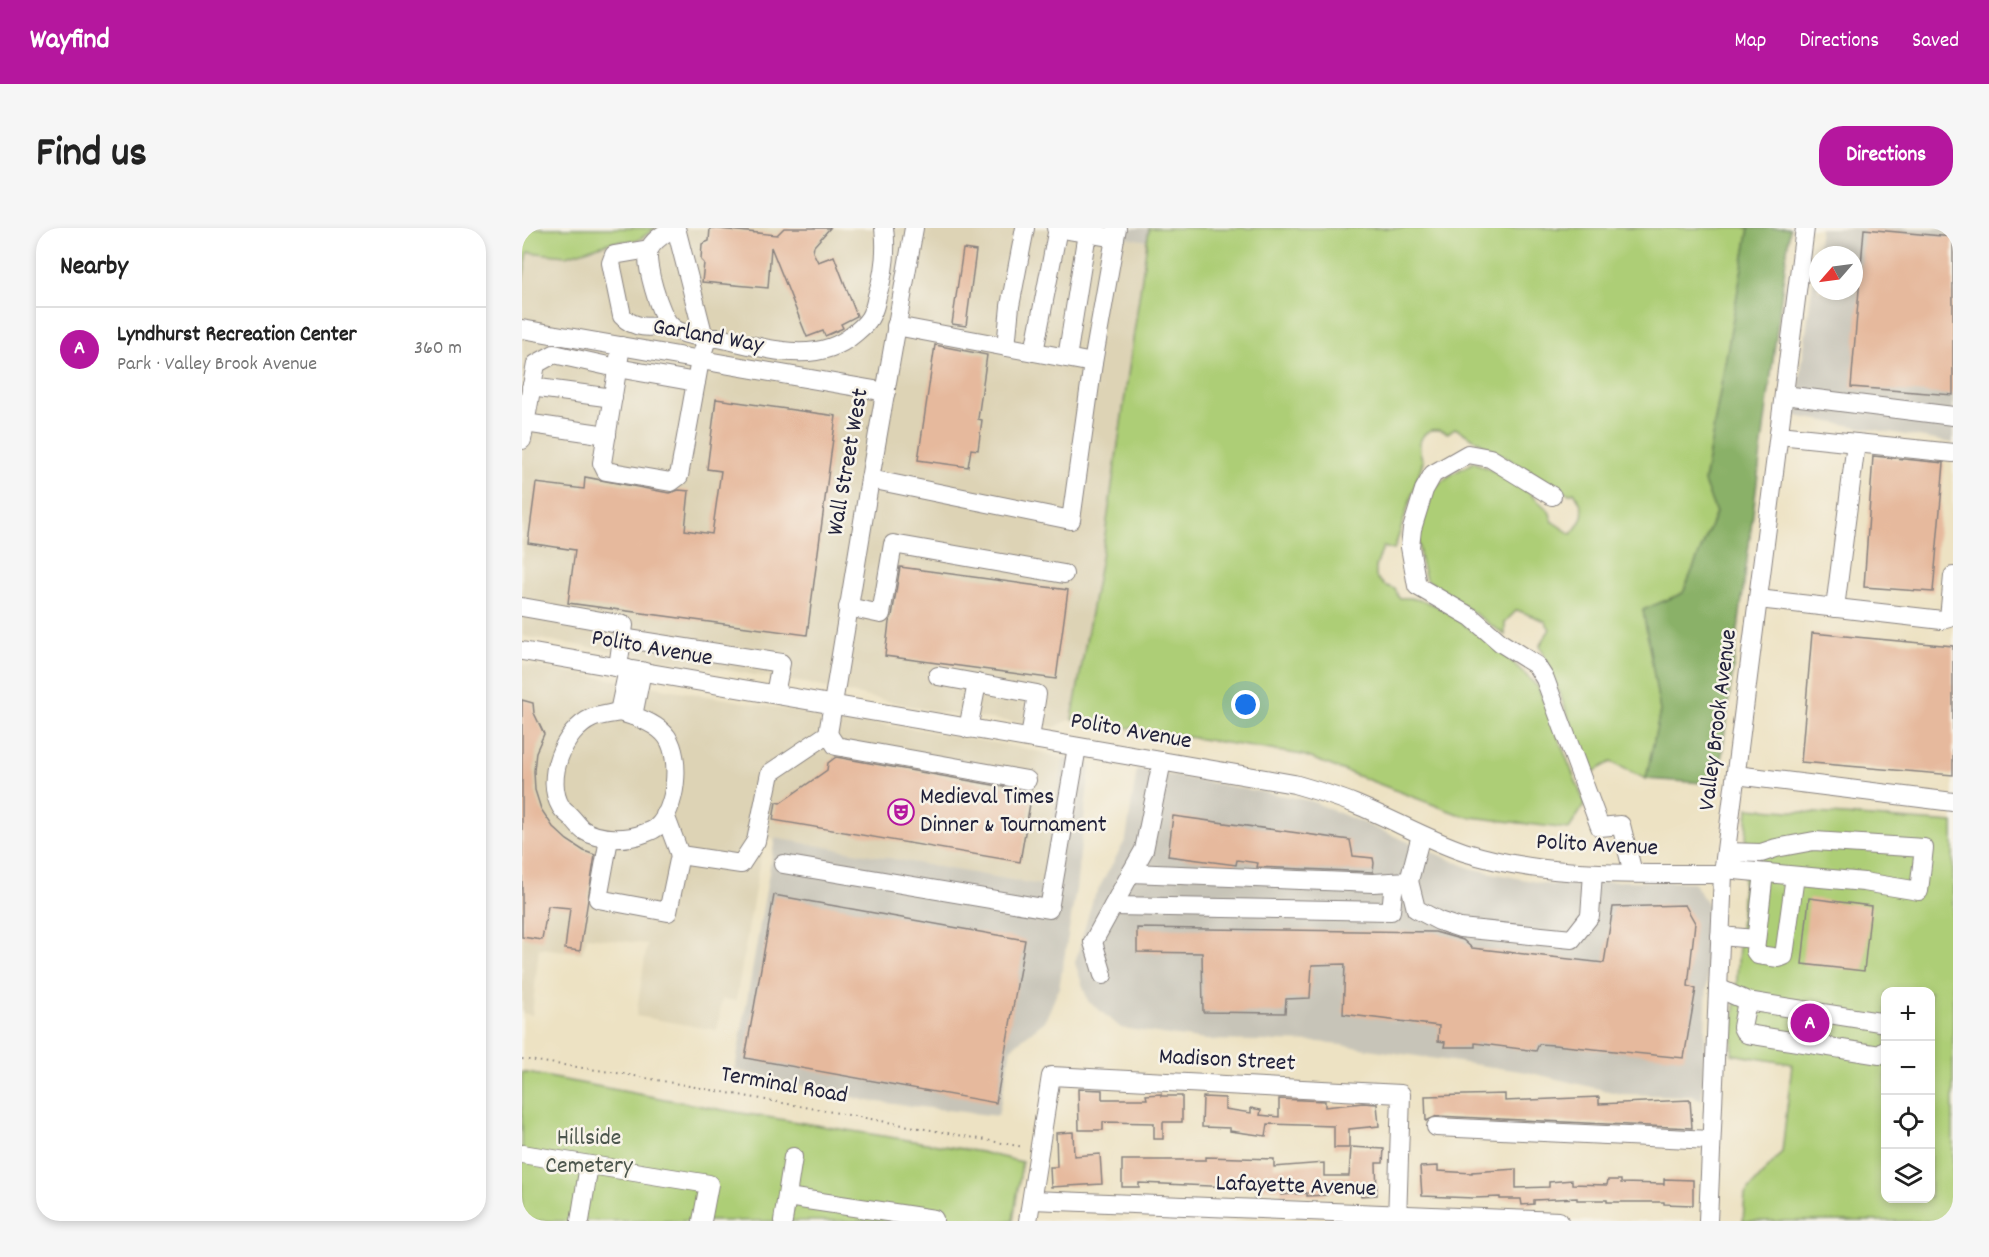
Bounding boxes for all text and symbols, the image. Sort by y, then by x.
text: Wayfind [30,22,110,62]
text: Map [1735,27,1766,57]
text: Directions [1799,27,1879,57]
text: Saved [1912,27,1959,57]
text: Find us [36,126,147,186]
button: Directions [1819,126,1953,186]
north arrow [1809,246,1863,300]
text: Nearby [60,249,128,286]
street label: Garland Way [650,311,767,364]
text: Lyndhurst Recreation Center [117,320,357,351]
text: A [74,335,85,363]
text: 360 m [414,335,462,363]
text: Park · Valley Brook Avenue [117,351,317,379]
street label: Wall Street West [819,386,879,538]
street label: Polito Avenue [589,622,715,676]
street label: Valley Brook Avenue [1691,627,1747,813]
your location [1231,690,1260,719]
street label: Polito Avenue [1068,705,1194,759]
place label: Medieval Times Dinner & Tournament [920,781,1107,843]
theatre icon: Medieval Times Dinner & Tournament [886,797,916,827]
street label: Polito Avenue [1535,826,1659,866]
map controls [1881,987,1935,1203]
button: + [1881,987,1935,1041]
pin: A [1790,1000,1830,1046]
street label: Madison Street [1158,1040,1296,1082]
button: − [1881,1041,1935,1095]
street label: Terminal Road [718,1058,850,1114]
button: locate [1881,1095,1935,1149]
park label: Hillside Cemetery [545,1122,634,1184]
button: layers [1881,1149,1935,1203]
street label: Lafayette Avenue [1215,1167,1377,1207]

